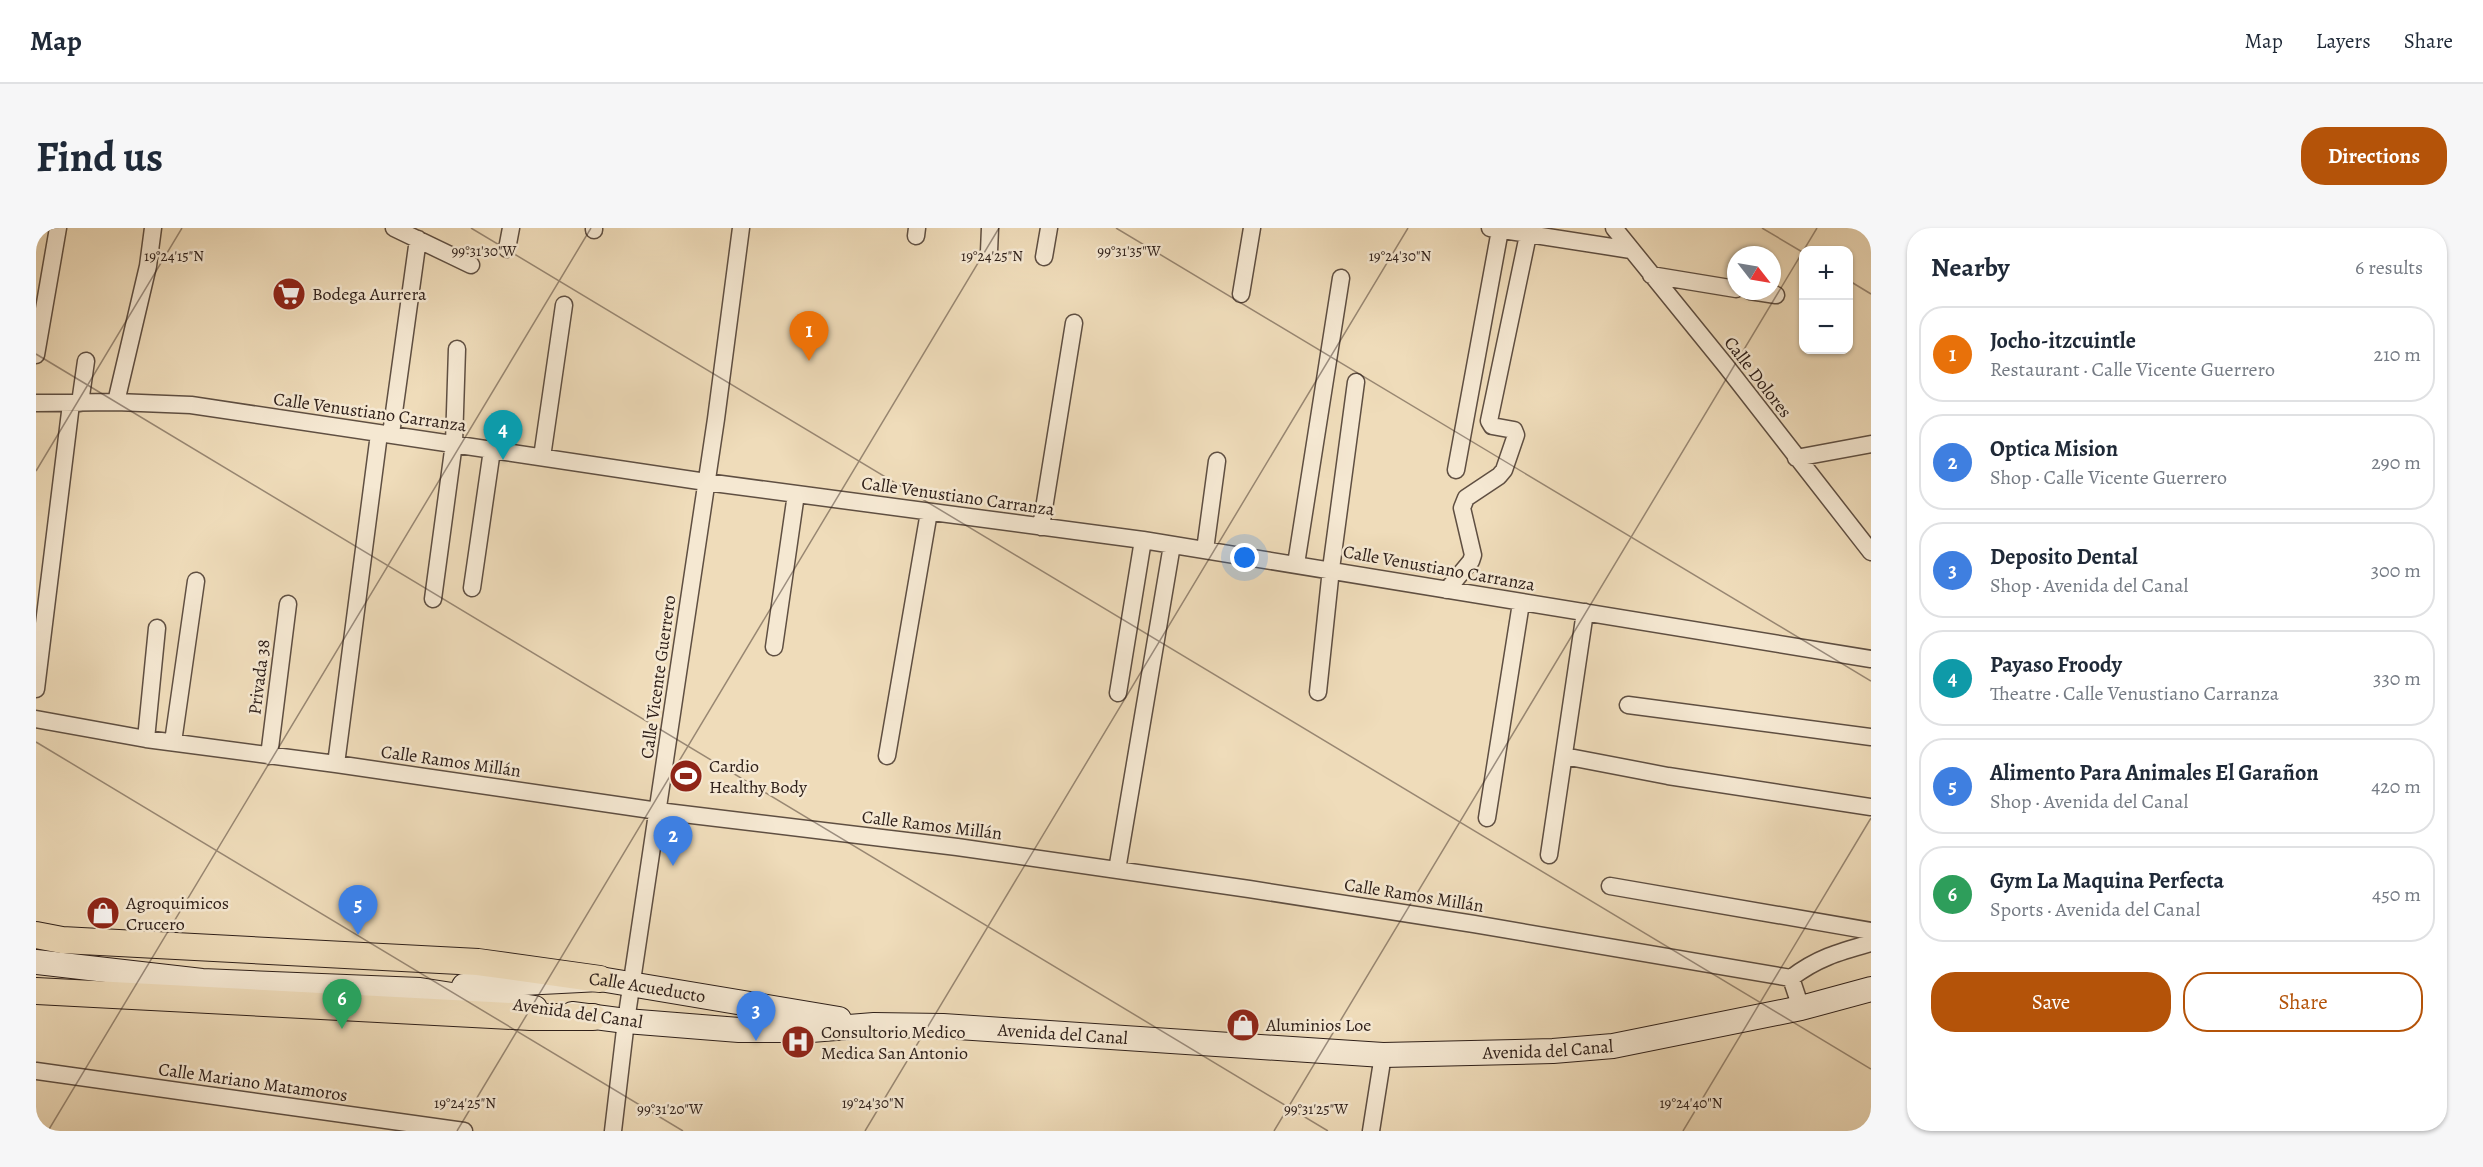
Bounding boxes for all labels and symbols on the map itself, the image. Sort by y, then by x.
text: 99°31'30"W [452,241,516,261]
text: 99°31'35"W [1097,241,1161,261]
text: 19°24'15"N [144,246,204,266]
text: 19°24'25"N [961,246,1023,266]
text: 19°24'30"N [1369,246,1431,266]
north arrow [1727,246,1781,300]
supermarket icon: Bodega Aurrera [271,276,307,312]
place label: Bodega Aurrera [312,282,427,306]
pin: 1 [790,312,828,361]
street label: Calle Dolores [1719,331,1797,423]
street label: Calle Venustiano Carranza [272,387,469,438]
pin: 4 [484,410,522,460]
street label: Calle Venustiano Carranza [860,471,1057,522]
street label: Calle Venustiano Carranza [1341,539,1537,597]
your location [1230,543,1259,572]
street label: Calle Vicente Guerrero [635,594,681,760]
street label: Privada 38 [242,638,276,716]
street label: Calle Ramos Millán [380,739,523,783]
place label: Cardio Healthy Body [709,754,808,799]
sports icon: Cardio Healthy Body [668,758,704,794]
street label: Calle Ramos Millán [861,804,1004,846]
pin: 2 [654,816,692,866]
street label: Calle Ramos Millán [1342,872,1486,918]
pin: 5 [338,886,378,935]
place label: Agroquimicos Crucero [125,891,229,936]
shop icon: Agroquimicos Crucero [85,895,121,931]
street label: Calle Acueducto [588,967,707,1008]
pin: 6 [322,980,362,1029]
street label: Avenida del Canal [511,992,645,1034]
pin: 3 [736,992,776,1041]
shop icon: Aluminios Loe [1225,1007,1261,1043]
place label: Aluminios Loe [1265,1013,1371,1037]
street label: Avenida del Canal [996,1018,1129,1050]
place label: Consultorio Medico Medica San Antonio [821,1020,968,1065]
hospital icon: Consultorio Medico Medica San Antonio [780,1024,816,1060]
street label: Avenida del Canal [1481,1034,1615,1065]
street label: Calle Mariano Matamoros [157,1057,349,1107]
text: 19°24'25"N [434,1093,496,1113]
text: 19°24'30"N [842,1093,904,1113]
text: 19°24'40"N [1659,1093,1723,1113]
text: 99°31'20"W [637,1099,703,1119]
text: 99°31'25"W [1284,1099,1348,1119]

